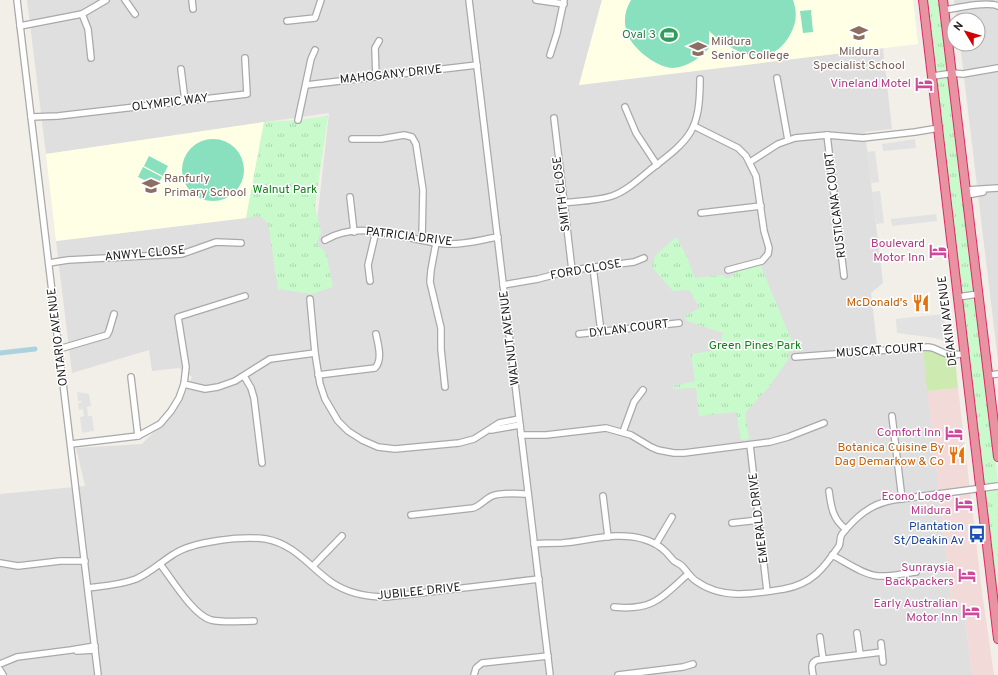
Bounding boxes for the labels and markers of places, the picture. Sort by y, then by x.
school or university icon: Mildura Specialist School [849,23,869,43]
sports icon: Oval 3 [659,25,679,45]
place label: Oval 3 [622,27,656,43]
place label: Mildura Senior College [711,34,789,64]
school or university icon: Mildura Senior College [688,39,708,59]
place label: Mildura Specialist School [813,44,905,74]
hotel icon: Vineland Motel [914,74,934,94]
place label: Vineland Motel [830,76,911,92]
place label: Ranfurly Primary School [164,171,247,201]
school or university icon: Ranfurly Primary School [141,176,161,196]
place label: Boulevard Motor Inn [871,236,925,266]
hotel icon: Boulevard Motor Inn [928,241,948,261]
restaurant icon: McDonald's [911,293,931,313]
place label: McDonald's [846,295,908,311]
hotel icon: Comfort Inn [944,423,964,443]
place label: Comfort Inn [877,425,941,441]
place label: Botanica Cuisine By Dag Demarkow & Co [835,440,944,470]
restaurant icon: Botanica Cuisine By Dag Demarkow & Co [947,445,967,465]
place label: Econo Lodge Mildura [882,489,951,519]
hotel icon: Econo Lodge Mildura [954,494,974,514]
place label: Plantation St/Deakin Av [894,519,964,549]
bus stop icon: Plantation St/Deakin Av [967,524,987,544]
place label: Sunraysia Backpackers [885,560,954,590]
hotel icon: Sunraysia Backpackers [957,565,977,585]
place label: Early Australian Motor Inn [873,596,958,626]
hotel icon: Early Australian Motor Inn [961,601,981,621]

